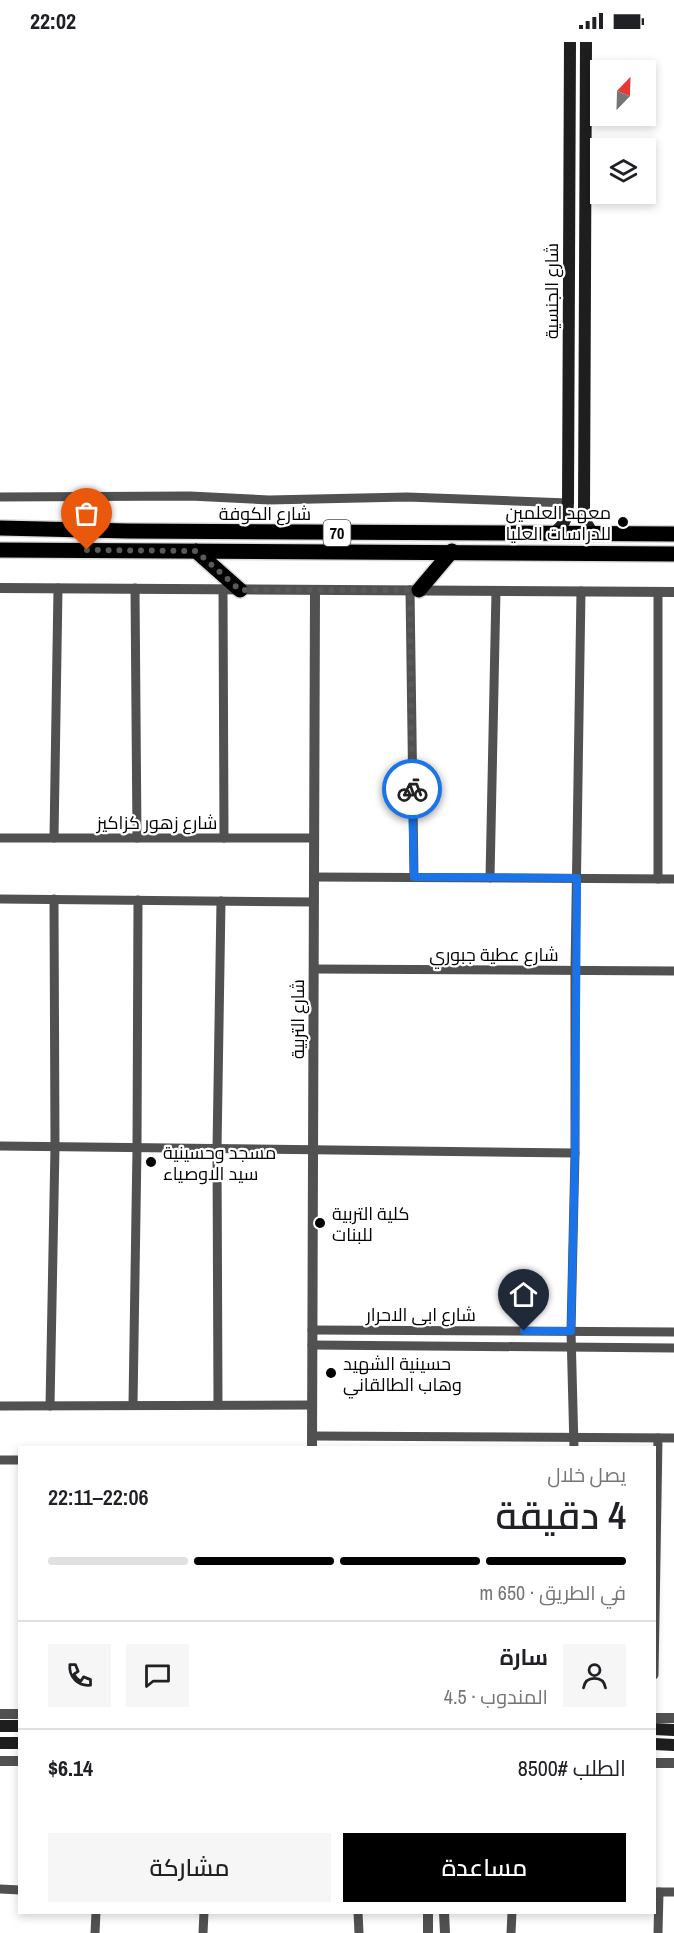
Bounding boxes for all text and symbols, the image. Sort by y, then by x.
text: 22:02 [30,6,76,36]
north arrow [590,60,656,126]
map controls [590,60,656,204]
button: layers [590,138,656,204]
street label: شارع الجنسية [539,243,564,339]
pin [61,488,112,550]
icon: bag [70,497,103,530]
place label: معهد العلمين للدراسات العليا [505,500,611,546]
street label: شارع الكوفة [219,501,311,526]
marker: معهد العلمين للدراسات العليا [616,515,630,529]
road number: 70 [324,520,350,546]
courier [382,759,442,819]
icon: bike [396,773,429,806]
street label: شارع زهور كزاكيز [96,810,217,835]
street label: شارع عطية جبوري [429,942,559,969]
street label: شارع التربية [285,979,310,1059]
place label: مسجد وحسينية سيد الاوصياء [163,1140,276,1186]
marker: مسجد وحسينية سيد الاوصياء [144,1155,158,1169]
place label: كلية التربية للبنات [332,1201,410,1247]
marker: كلية التربية للبنات [313,1216,327,1230]
pin [498,1269,549,1331]
icon: home [507,1278,540,1311]
street label: شارع ابی الاحرار [365,1302,476,1327]
place label: حسينية الشهيد وهاب الطالقاني [343,1351,462,1399]
marker: حسينية الشهيد وهاب الطالقاني [324,1366,338,1380]
text: يصل خلال [547,1461,626,1488]
text: 22:06–22:11 [48,1482,149,1512]
text: 4 دقيقة [495,1489,626,1541]
text: في الطريق · 650 m [480,1579,626,1606]
text: سارة [500,1642,548,1672]
button: phone [48,1644,111,1707]
button: chat [126,1644,189,1707]
button: person [563,1644,626,1707]
text: المندوب · 4.5 [444,1683,548,1710]
text: $6.14 [48,1753,93,1783]
text: الطلب #8500 [518,1753,626,1783]
button: مشاركة [48,1833,331,1902]
button: مساعدة [343,1833,626,1902]

